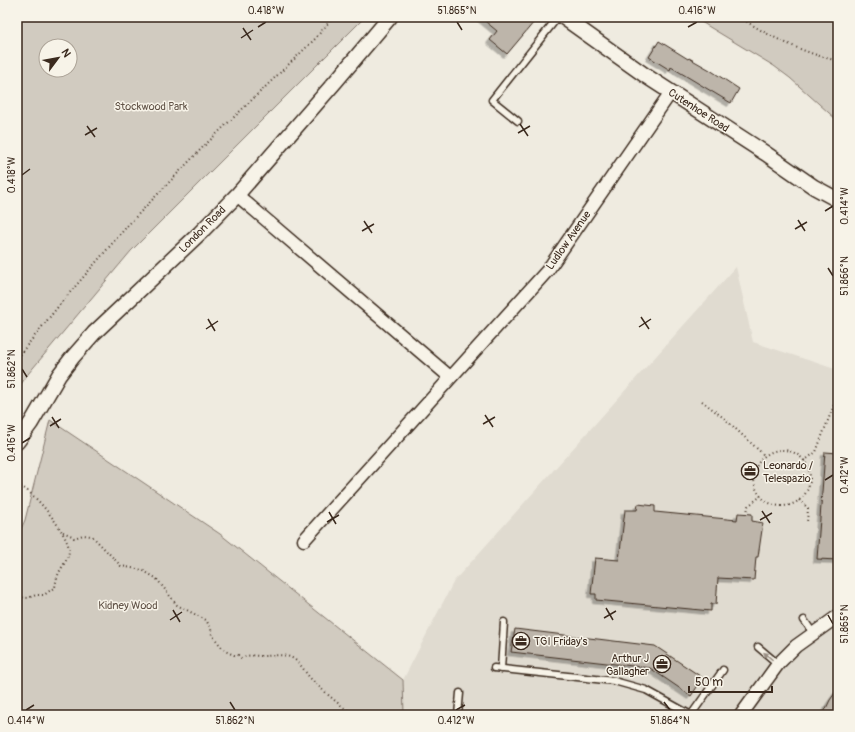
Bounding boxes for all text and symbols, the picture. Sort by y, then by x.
text: 0.418°W [248,5,285,17]
text: 51.865°N [438,5,477,17]
text: 0.416°W [678,5,716,17]
north arrow [38,38,78,78]
text: N [59,46,74,60]
street label: Cutenhoe Road [666,86,732,135]
park label: Stockwood Park [114,100,188,113]
text: 0.418°W [6,156,18,193]
text: 0.414°W [839,187,851,225]
street label: London Road [176,203,228,255]
street label: Ludlow Avenue [543,208,594,272]
text: 51.866°N [839,256,851,296]
text: 51.862°N [6,349,18,389]
text: 0.416°W [6,424,18,462]
text: 0.412°W [839,456,851,494]
place label: Leonardo / Telespazio [763,459,813,485]
office icon: Leonardo / Telespazio [740,461,760,481]
park label: Kidney Wood [98,599,158,612]
text: 51.865°N [839,604,851,643]
office icon: TGI Friday's [511,631,531,651]
place label: TGI Friday's [534,635,588,648]
place label: Arthur J Gallagher [606,652,649,678]
one-way arrow [762,652,773,661]
office icon: Arthur J Gallagher [652,654,672,674]
scale bar [689,668,772,694]
text: 50 m [695,675,723,690]
text: 0.414°W [7,715,45,727]
text: 51.862°N [215,715,255,727]
text: 0.412°W [437,715,475,727]
text: 51.864°N [650,715,690,727]

